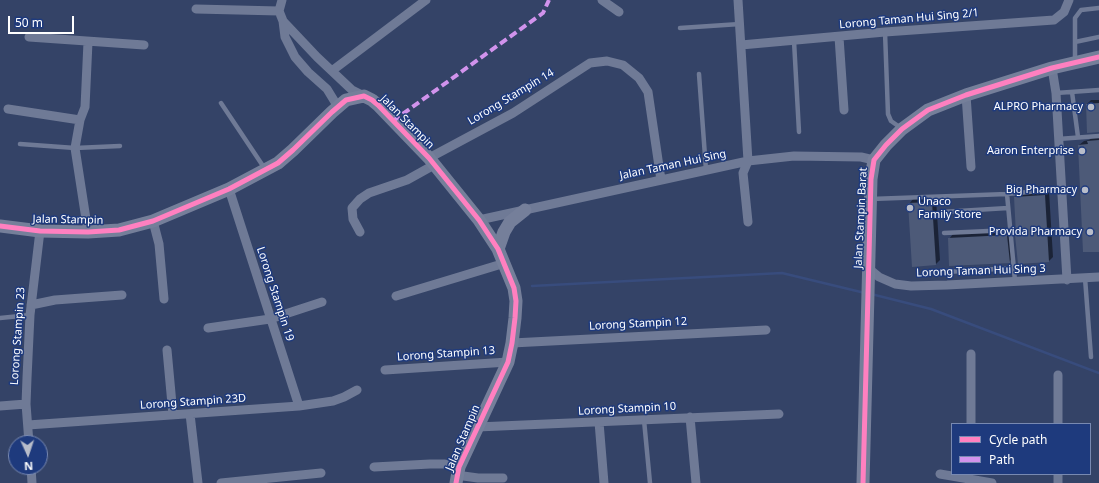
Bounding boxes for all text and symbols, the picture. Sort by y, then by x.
street label: Lorong Taman Hui Sing 2/1 [839,6,979,32]
scale bar [10,8,76,34]
text: 50 m [15,14,43,31]
street label: Lorong Stampin 14 [466,66,556,128]
street label: Jalan Stampin [377,92,437,152]
place label: ALPRO Pharmacy [994,100,1083,114]
marker: ALPRO Pharmacy [1086,102,1096,112]
place label: Aaron Enterprise [987,144,1074,158]
marker: Aaron Enterprise [1077,146,1087,156]
street label: Jalan Taman Hui Sing [619,147,727,183]
street label: Jalan Stampin Barat [852,167,870,269]
place label: Big Pharmacy [1006,183,1077,197]
marker: Big Pharmacy [1080,185,1090,195]
place label: Unaco Family Store [918,195,982,221]
marker: Unaco Family Store [905,203,915,213]
street label: Jalan Stampin [33,213,103,227]
place label: Provida Pharmacy [989,225,1082,239]
marker: Provida Pharmacy [1085,227,1095,237]
street label: Lorong Stampin 19 [254,245,296,343]
street label: Lorong Taman Hui Sing 3 [916,262,1046,280]
street label: Lorong Stampin 23 [8,287,28,385]
street label: Lorong Stampin 12 [589,315,687,333]
street label: Lorong Stampin 13 [397,344,495,364]
street label: Lorong Stampin 23D [140,392,246,412]
street label: Lorong Stampin 10 [578,400,676,418]
street label: Jalan Stampin [443,403,483,473]
legend [951,423,1091,475]
text: Cycle path [989,431,1047,448]
north arrow [8,435,48,475]
text: Path [989,451,1015,468]
text: N [24,459,33,474]

